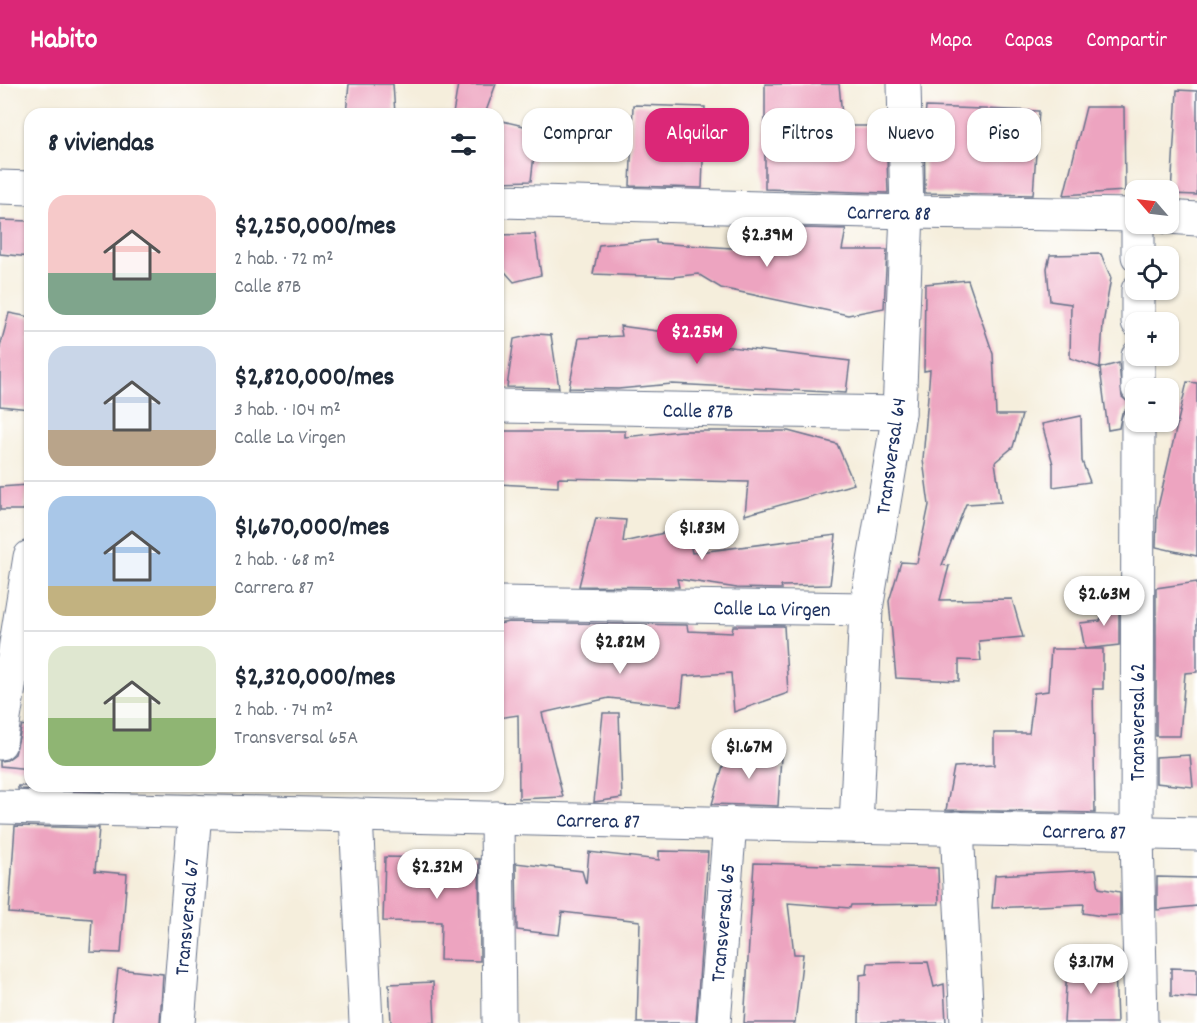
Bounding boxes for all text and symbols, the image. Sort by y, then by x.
text: Habito [30,22,98,62]
text: Mapa [930,27,972,57]
text: Capas [1005,27,1053,57]
text: Compartir [1086,27,1167,57]
chip: Comprar [522,108,633,162]
chip: Alquilar [645,108,749,162]
chip: Filtros [761,108,855,162]
chip: Nuevo [867,108,955,162]
chip: Piso [967,108,1041,162]
text: 8 viviendas [48,126,154,163]
icon: filters [447,128,480,161]
north arrow [1125,180,1179,234]
map controls [1125,180,1179,432]
street label: Carrera 88 [847,199,931,231]
text: $2,250,000/mes [234,209,396,246]
pin: $2.39M [718,217,816,268]
icon: home [96,219,168,291]
text: $2.39M [741,222,793,250]
text: 2 hab. · 72 m² [234,246,334,274]
button: locate [1125,246,1179,300]
text: Calle 87B [234,274,301,302]
button: + [1125,312,1179,366]
pin: $2.25M [648,314,746,365]
text: $2.25M [671,319,723,347]
text: $2,820,000/mes [234,360,395,397]
icon: home [96,370,168,442]
button: − [1125,378,1179,432]
street label: Transversal 64 [870,396,916,517]
text: 3 hab. · 104 m² [234,397,341,425]
street label: Calle 87B [662,397,734,429]
text: Calle La Virgen [234,425,346,453]
text: $1,670,000/mes [234,510,390,547]
pin: $1.83M [653,510,751,561]
text: $1.83M [679,515,725,543]
icon: home [96,520,168,592]
text: 2 hab. · 68 m² [234,547,335,575]
text: Carrera 87 [234,575,314,603]
pin: $2.63M [1055,576,1153,627]
text: $2.63M [1078,581,1130,609]
street label: Calle La Virgen [713,595,831,627]
pin: $2.82M [571,624,669,675]
text: $2.82M [595,629,645,657]
text: $2,320,000/mes [234,660,396,697]
street label: Transversal 62 [1125,663,1155,781]
icon: home [96,670,168,742]
text: 2 hab. · 74 m² [234,697,333,725]
text: Transversal 65A [234,725,358,753]
pin: $1.67M [700,729,798,780]
text: $1.67M [725,734,773,762]
street label: Carrera 87 [556,807,640,839]
street label: Carrera 87 [1042,818,1126,850]
pin: $2.32M [388,849,486,900]
text: $2.32M [411,854,463,882]
street label: Transversal 67 [169,858,209,977]
street label: Transversal 65 [705,863,745,984]
pin: $3.17M [1042,944,1140,995]
text: $3.17M [1068,949,1114,977]

